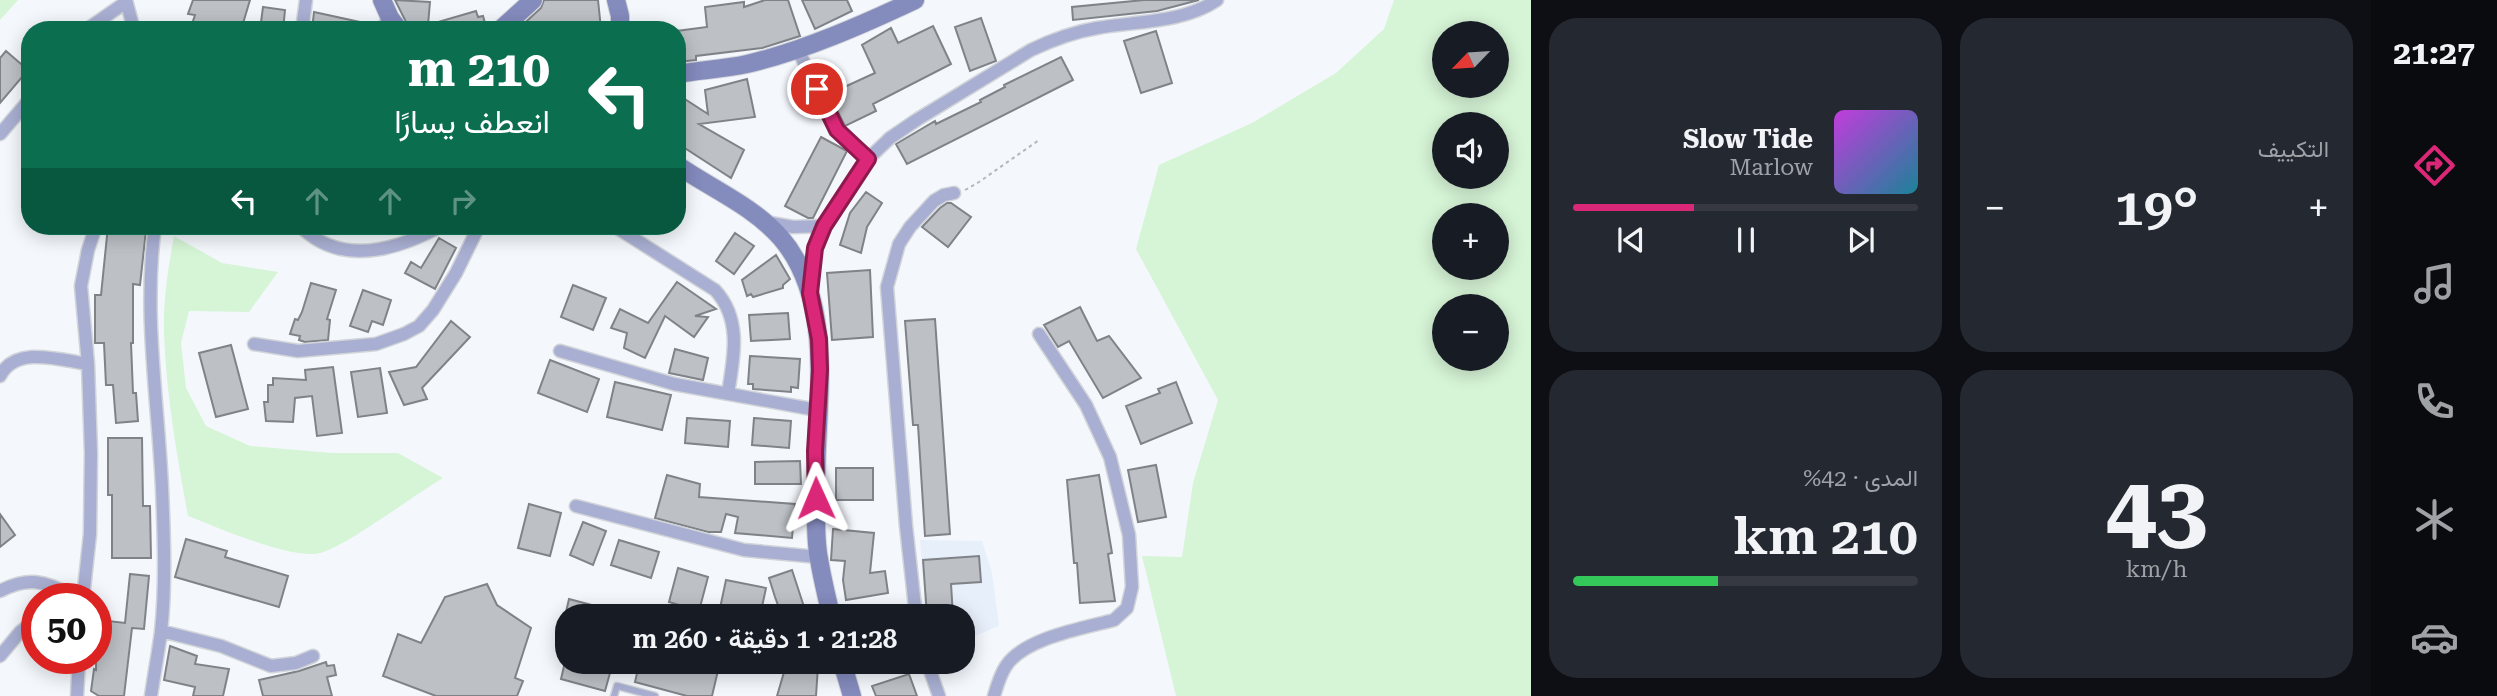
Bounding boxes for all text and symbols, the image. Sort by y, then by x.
north arrow [1432,21,1508,98]
map controls [1432,21,1509,371]
text: 21:27 [2393,34,2475,72]
text: 210 m [408,41,550,98]
icon: left [574,49,665,140]
pin [787,59,847,119]
icon: arrive [798,70,836,108]
text: انعطف يسارًا [394,103,550,141]
button: sound [1432,112,1509,189]
text: Slow Tide [1683,124,1813,154]
text: التكييف [2258,136,2329,163]
icon: directions [2410,141,2459,190]
text: Marlow [1730,154,1813,181]
text: 19° [2115,177,2198,238]
icon: left [225,182,263,220]
icon: ahead [298,182,336,220]
icon: ahead [371,182,409,220]
icon: right [444,182,482,220]
text: − [1984,186,2005,230]
text: + [2308,186,2329,230]
button: + [1432,203,1509,280]
icon: previous [1612,221,1650,259]
icon: pause [1727,221,1765,259]
icon: next [1842,221,1880,259]
icon: music [2410,259,2459,308]
button: − [1432,294,1509,371]
icon: phone [2410,377,2459,426]
text: 43 [2106,457,2207,563]
position arrow [779,461,853,535]
text: المدى · 42% [1803,465,1918,492]
icon: climate [2410,495,2459,544]
text: 210 km [1733,506,1918,567]
text: km/h [2126,556,2187,583]
speed limit sign: 50 [21,583,112,674]
icon: car [2410,613,2459,662]
text: 21:28 · 1 دقيقة · 260 m [633,624,897,654]

